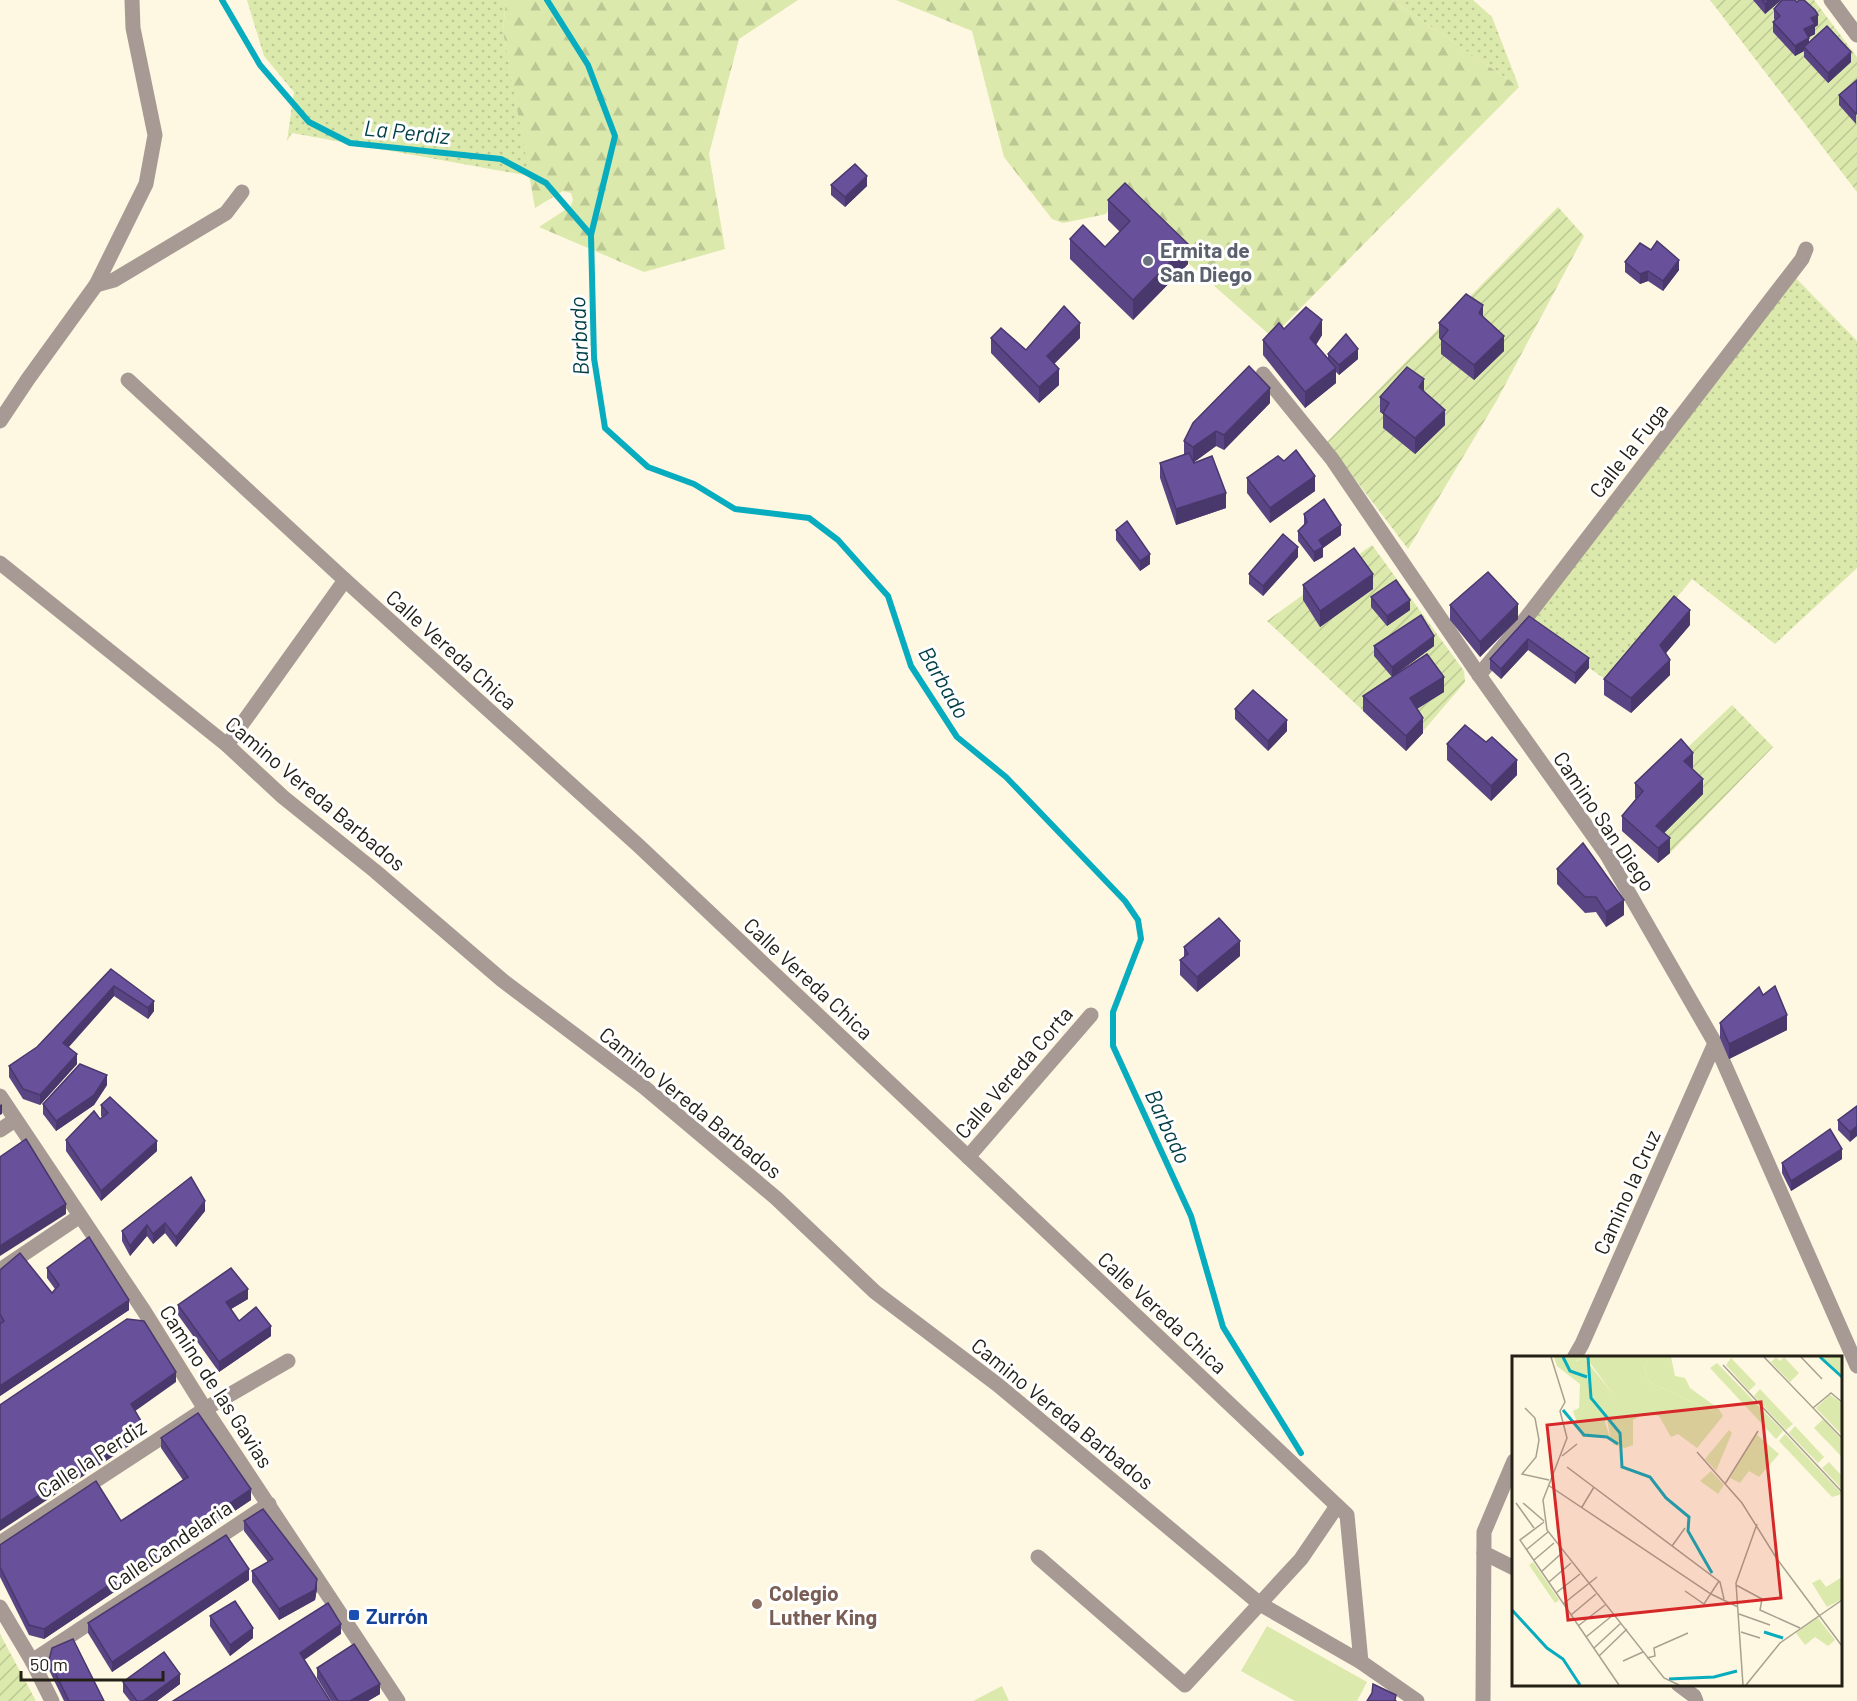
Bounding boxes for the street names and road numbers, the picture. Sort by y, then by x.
street label: Calle la Fuga [1583,398,1673,502]
street label: Calle Vereda Chica [382,584,522,714]
street label: Camino Vereda Barbados [221,710,411,876]
street label: Camino San Diego [1549,746,1661,896]
street label: Calle Vereda Chica [739,912,879,1044]
street label: Calle Vereda Corta [949,1001,1077,1143]
street label: Camino Vereda Barbados [595,1021,787,1183]
street label: Camino la Cruz [1587,1126,1665,1258]
street label: Calle Vereda Chica [1093,1246,1233,1378]
street label: Camino de las Gavias [155,1300,279,1472]
street label: Camino Vereda Barbados [967,1332,1159,1494]
street label: Calle la Perdiz [32,1413,150,1503]
street label: Calle Candelaria [102,1494,236,1596]

